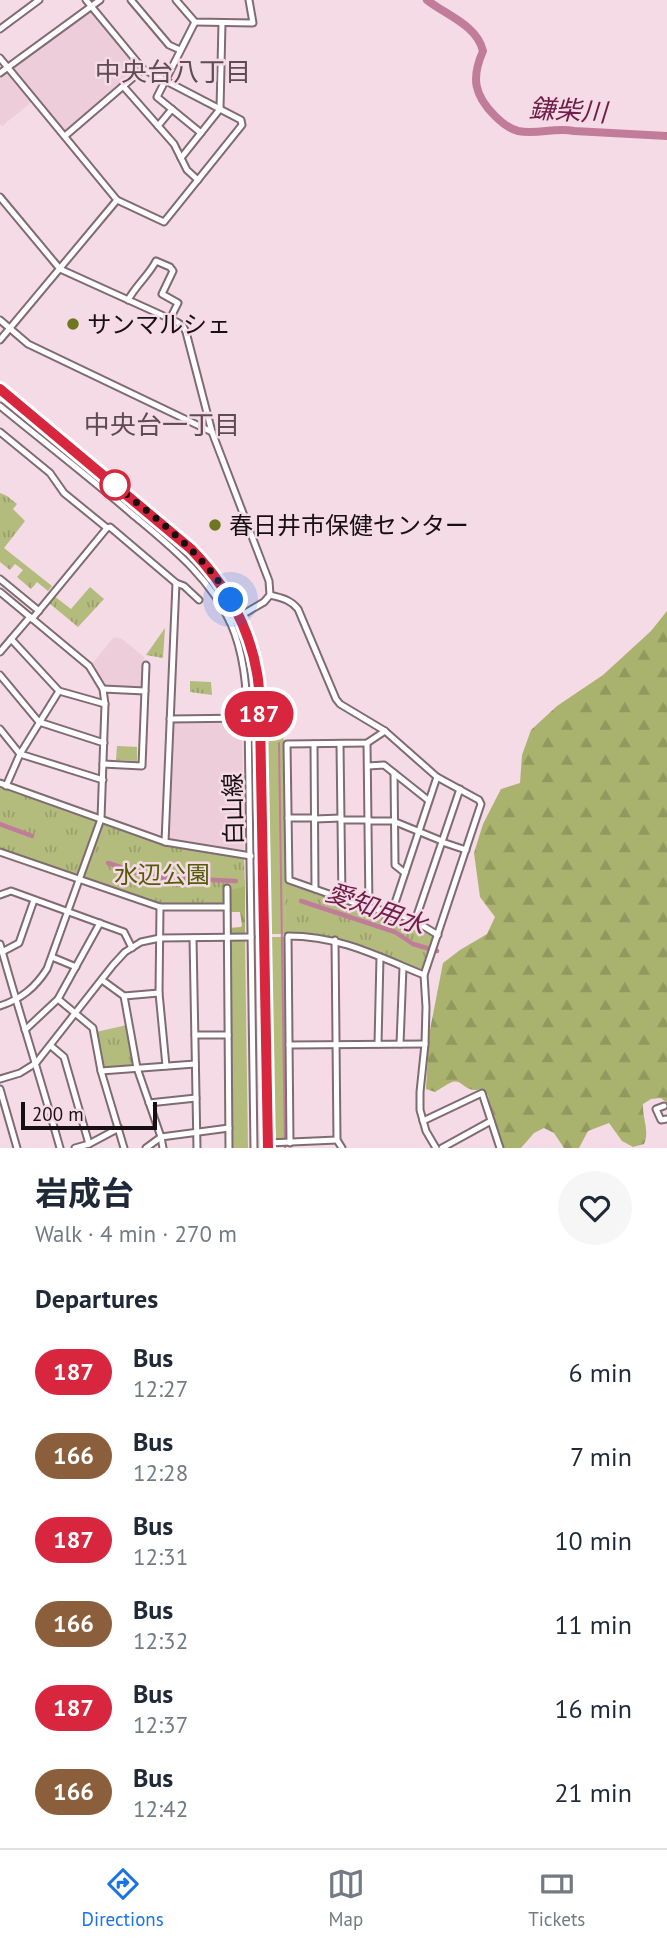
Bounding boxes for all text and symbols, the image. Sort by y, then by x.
district label: 中央台八丁目 [95,55,251,88]
water label: 鎌柴川 [528,91,611,129]
place label: サンマルシェ [87,309,231,340]
marker: サンマルシェ [65,316,81,332]
district label: 中央台一丁目 [84,408,240,441]
unlabelled marker [100,470,130,500]
place label: 春日井市保健センター [229,510,469,541]
marker: 春日井市保健センター [207,517,223,533]
your location [213,582,248,617]
line badge: 187 [219,691,299,737]
text: 187 [239,698,279,729]
street label: 白山線 [217,773,249,845]
park label: 水辺公園 [114,859,210,890]
water label: 愛知用水 [321,875,433,942]
scale bar [21,1099,158,1131]
text: 200 m [32,1102,84,1126]
text: 岩成台 [35,1171,134,1214]
button: heart [558,1171,632,1245]
text: Walk · 4 min · 270 m [35,1219,237,1248]
text: Departures [35,1282,158,1315]
text: Bus [133,1341,173,1374]
text: 187 [53,1356,94,1387]
text: 6 min [569,1356,632,1389]
text: 12:27 [133,1374,188,1403]
text: Bus [133,1425,173,1458]
text: 166 [53,1440,94,1471]
text: 7 min [570,1440,632,1473]
text: 12:28 [133,1458,188,1487]
text: Bus [133,1509,173,1542]
text: 187 [53,1524,94,1555]
text: 10 min [554,1524,632,1557]
text: 12:31 [133,1542,188,1571]
text: Bus [133,1593,173,1626]
text: 166 [53,1608,94,1639]
text: 11 min [554,1608,632,1641]
text: 12:32 [133,1626,188,1655]
text: Bus [133,1677,173,1710]
text: 187 [53,1692,94,1723]
text: 16 min [554,1692,632,1725]
text: 12:37 [133,1710,188,1739]
text: Bus [133,1761,173,1794]
text: 166 [53,1776,94,1807]
text: 21 min [554,1776,632,1809]
text: 12:42 [133,1794,188,1823]
tab: Directions [82,1865,164,1931]
tab: Map [327,1865,365,1931]
tab: Tickets [528,1865,585,1931]

